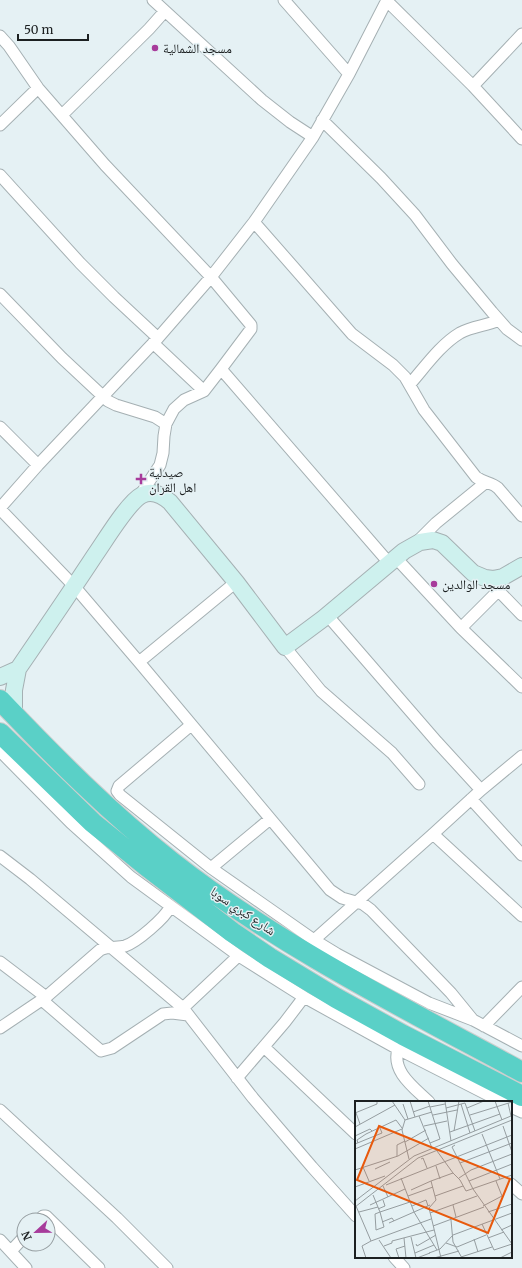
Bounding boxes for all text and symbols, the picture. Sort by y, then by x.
scale bar [18,16,88,42]
text: 50 m [24,22,53,37]
place label: مسجد الشمالية [163,40,232,57]
marker: مسجد الشمالية [150,43,160,53]
place label: صيدلية اهل القران [149,464,196,496]
marker: صيدلية اهل القران [136,474,146,484]
place label: مسجد الوالدين [442,576,511,593]
marker: مسجد الوالدين [429,579,439,589]
street label: شارع كبري سوبا [206,883,279,941]
inset map [355,1101,512,1258]
north arrow [16,1212,56,1252]
text: N [18,1229,35,1242]

